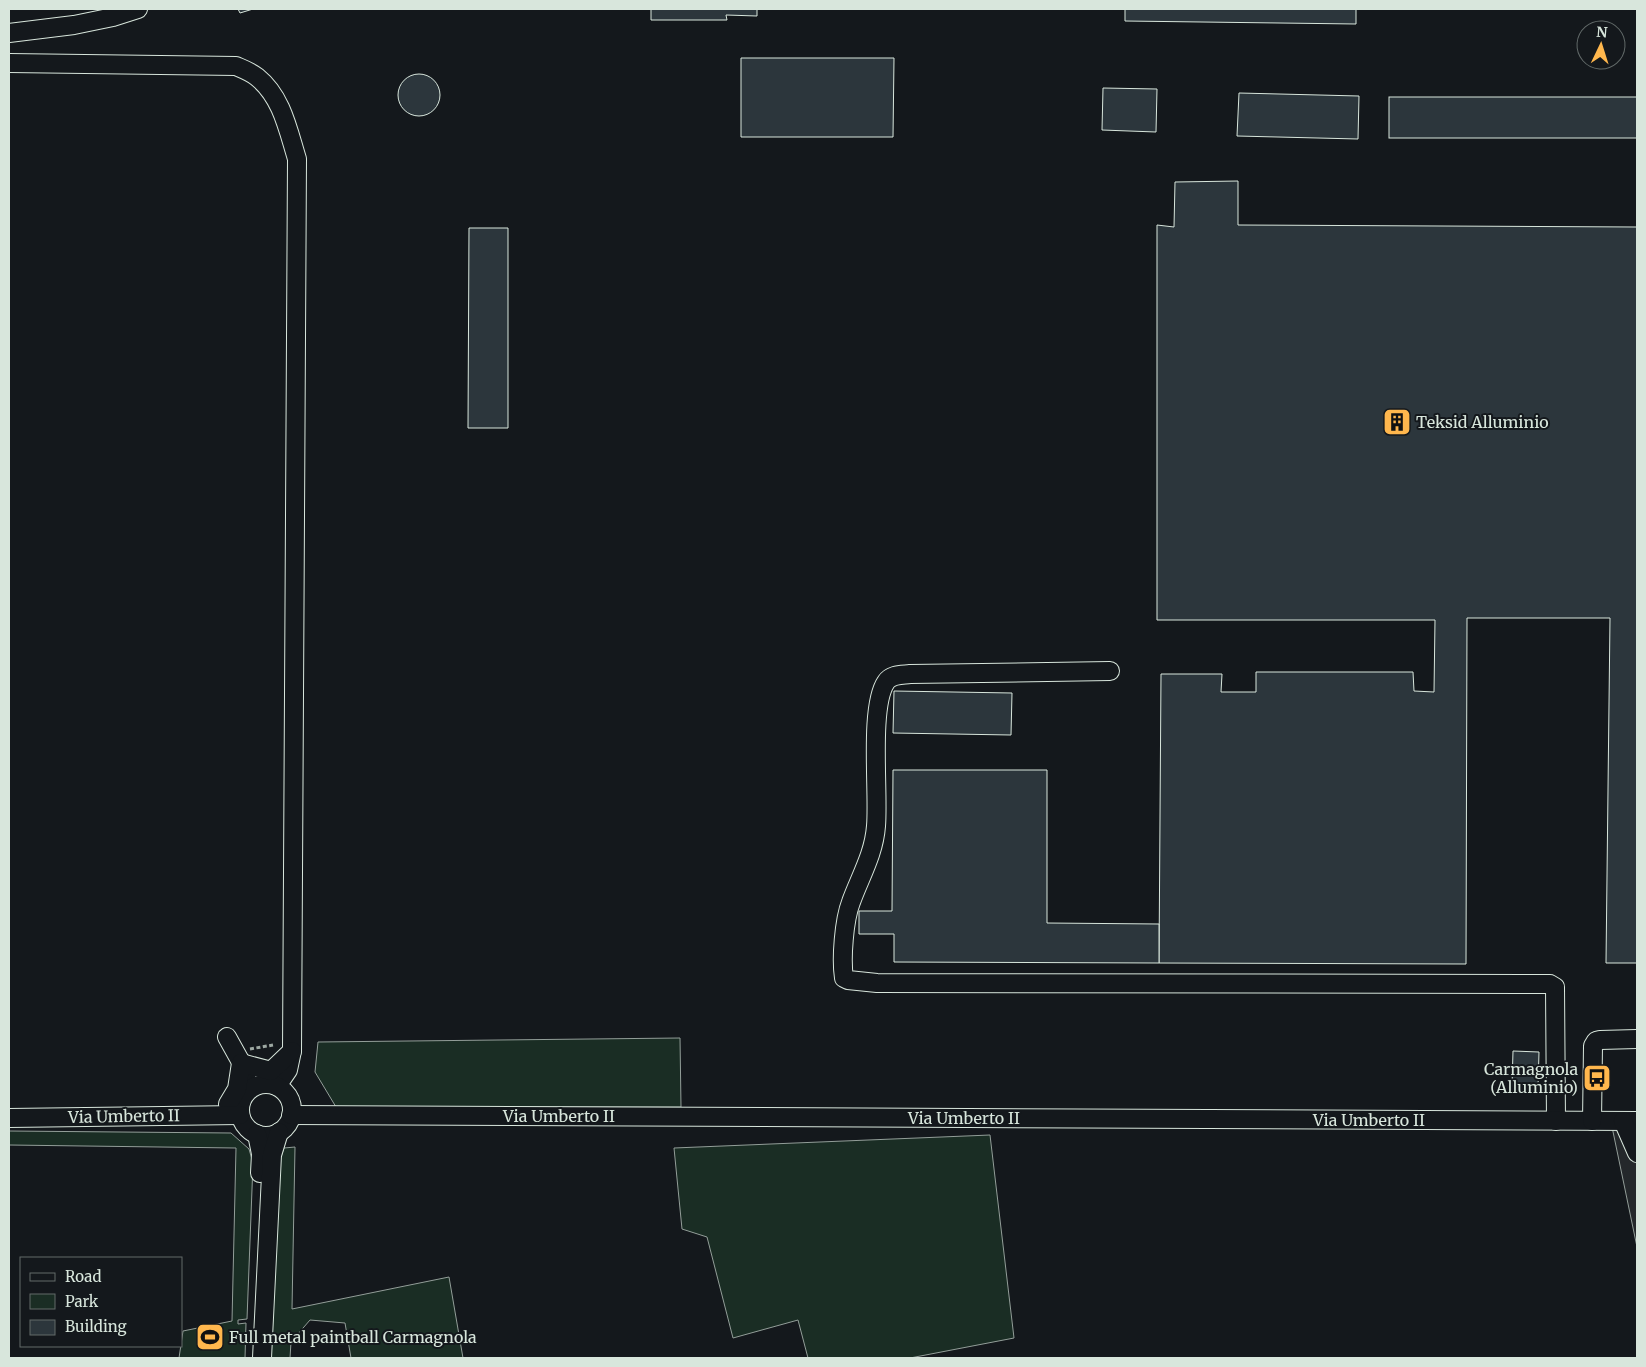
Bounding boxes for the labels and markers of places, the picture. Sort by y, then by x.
building icon: Teksid Alluminio [1382,407,1412,437]
place label: Teksid Alluminio [1416,412,1549,432]
place label: Carmagnola (Alluminio) [1484,1059,1578,1097]
bus stop icon: Carmagnola (Alluminio) [1582,1063,1612,1093]
sports icon: Full metal paintball Carmagnola [195,1322,225,1352]
place label: Full metal paintball Carmagnola [229,1327,477,1347]

